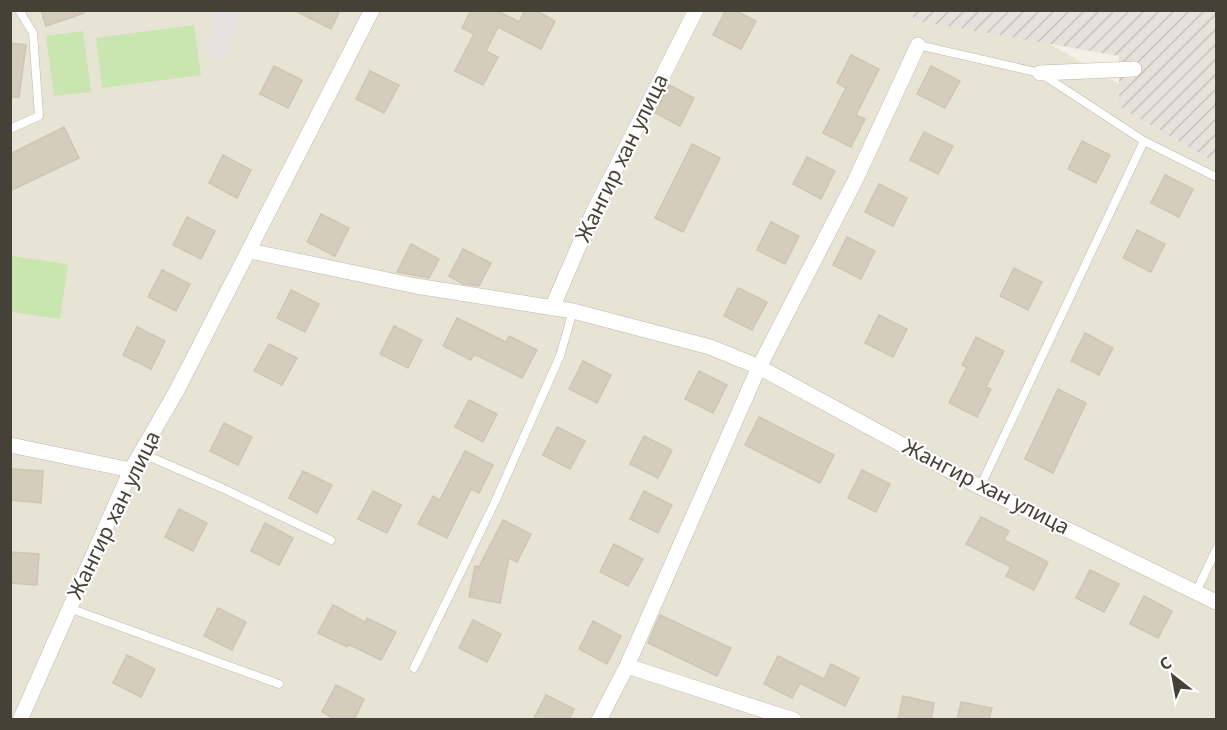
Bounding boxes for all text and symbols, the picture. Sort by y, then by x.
street label: Жангир хан улица [568,69,674,246]
street label: Жангир хан улица [60,426,166,603]
street label: Жангир хан улица [898,432,1075,540]
north arrow [1143,646,1203,706]
text: С [1155,651,1175,675]

